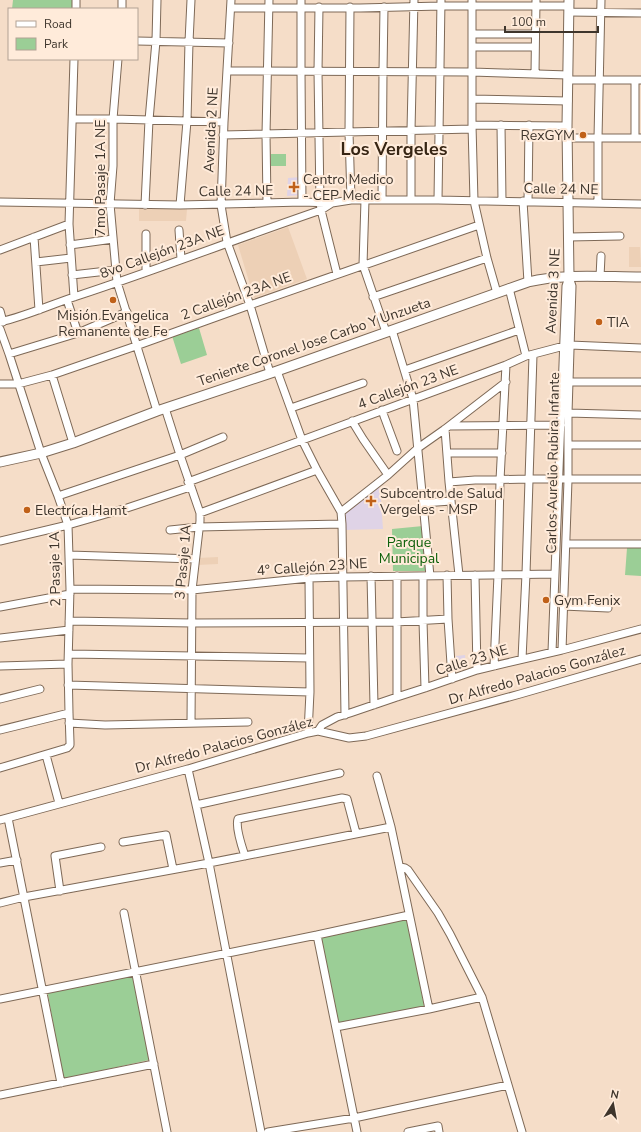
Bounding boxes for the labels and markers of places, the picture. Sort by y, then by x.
place label: RexGYM [521,126,575,145]
marker: RexGYM [578,130,588,140]
place label: Centro Medico - CEP Medic [303,170,394,205]
marker: Centro Medico - CEP Medic [288,181,300,193]
marker: Misión Evangelica Remanente de Fe [108,295,118,305]
place label: Misión Evangelica Remanente de Fe [57,306,169,341]
place label: TIA [607,313,629,332]
marker: TIA [594,317,604,327]
place label: Subcentro de Salud Vergeles - MSP [379,484,503,519]
marker: Subcentro de Salud Vergeles - MSP [365,495,377,507]
place label: Electríca Hamt [35,501,127,520]
marker: Electríca Hamt [22,505,32,515]
place label: Gym Fenix [554,591,621,610]
marker: Gym Fenix [541,595,551,605]

